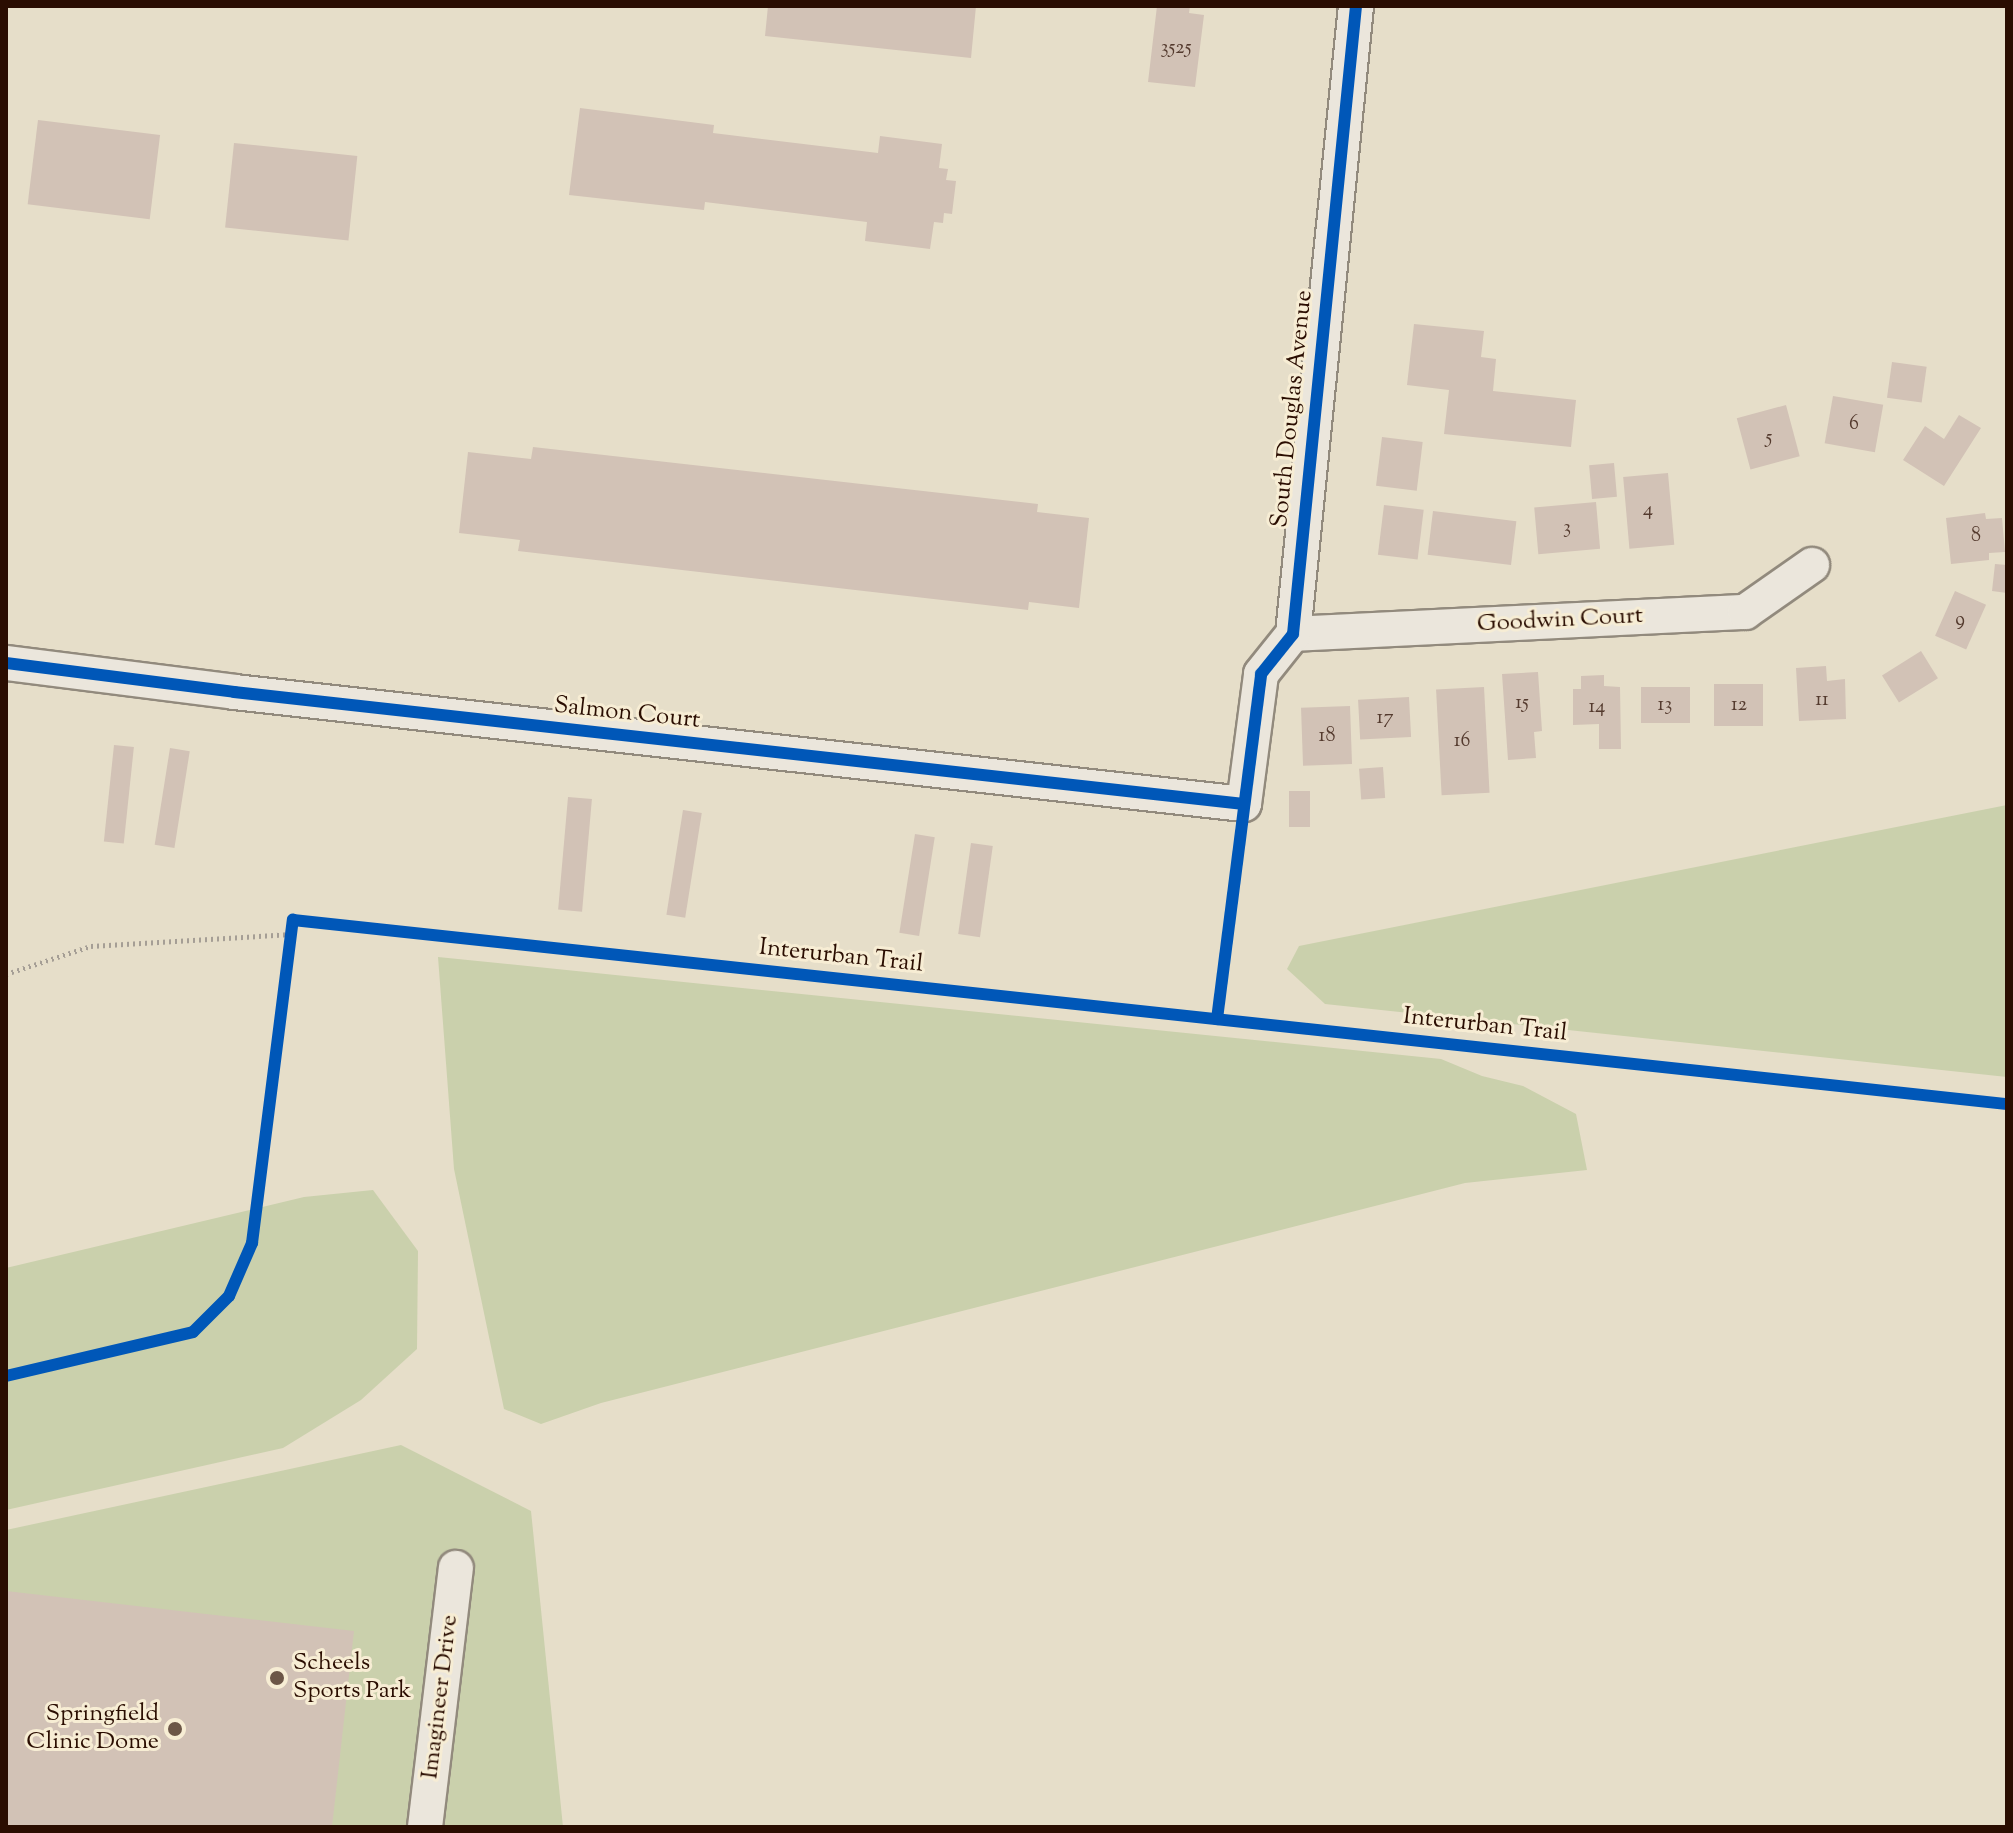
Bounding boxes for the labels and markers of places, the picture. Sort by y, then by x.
place label: Scheels Sports Park [293,1650,411,1706]
marker: Scheels Sports Park [268,1669,286,1687]
place label: Springfield Clinic Dome [26,1701,159,1757]
marker: Springfield Clinic Dome [166,1720,184,1738]

